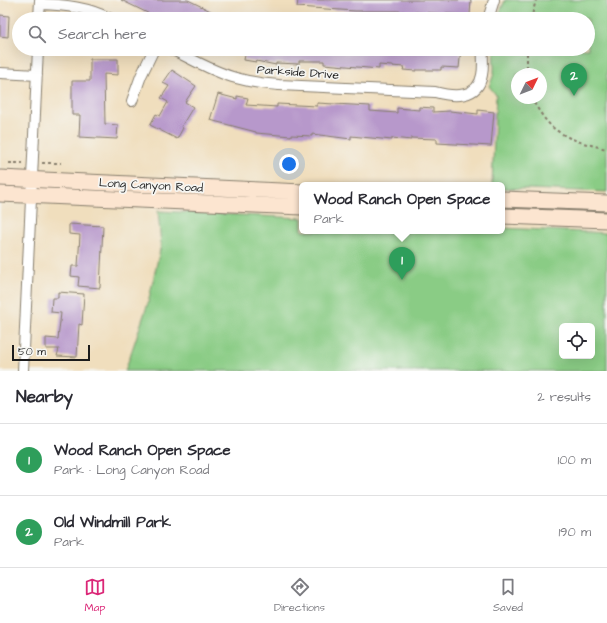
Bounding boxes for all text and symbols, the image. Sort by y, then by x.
search box [12,12,595,56]
icon: search [26,23,48,45]
text: Search here [58,24,147,45]
street label: Parkside Drive [256,61,340,84]
pin: 2 [561,63,587,96]
north arrow [511,68,547,104]
your location [279,154,299,174]
street label: Long Canyon Road [98,174,204,198]
popup [299,182,505,234]
text: Wood Ranch Open Space [314,189,490,210]
text: Park [314,210,344,228]
pin: 1 [389,247,415,280]
map controls [559,323,595,359]
button: locate [559,323,595,359]
scale bar [12,343,90,362]
text: 50 m [18,344,46,359]
text: Nearby [16,385,73,409]
text: 2 results [537,388,591,406]
text: Wood Ranch Open Space [54,440,231,461]
text: 1 [28,451,30,469]
text: 100 m [558,451,591,469]
text: Park · Long Canyon Road [54,461,209,479]
text: Old Windmill Park [54,512,171,533]
text: 2 [25,523,33,541]
text: 190 m [558,523,591,541]
text: Park [54,533,84,551]
tab: Map [84,576,106,615]
tab: Directions [274,576,325,615]
tab: Saved [493,576,523,615]

